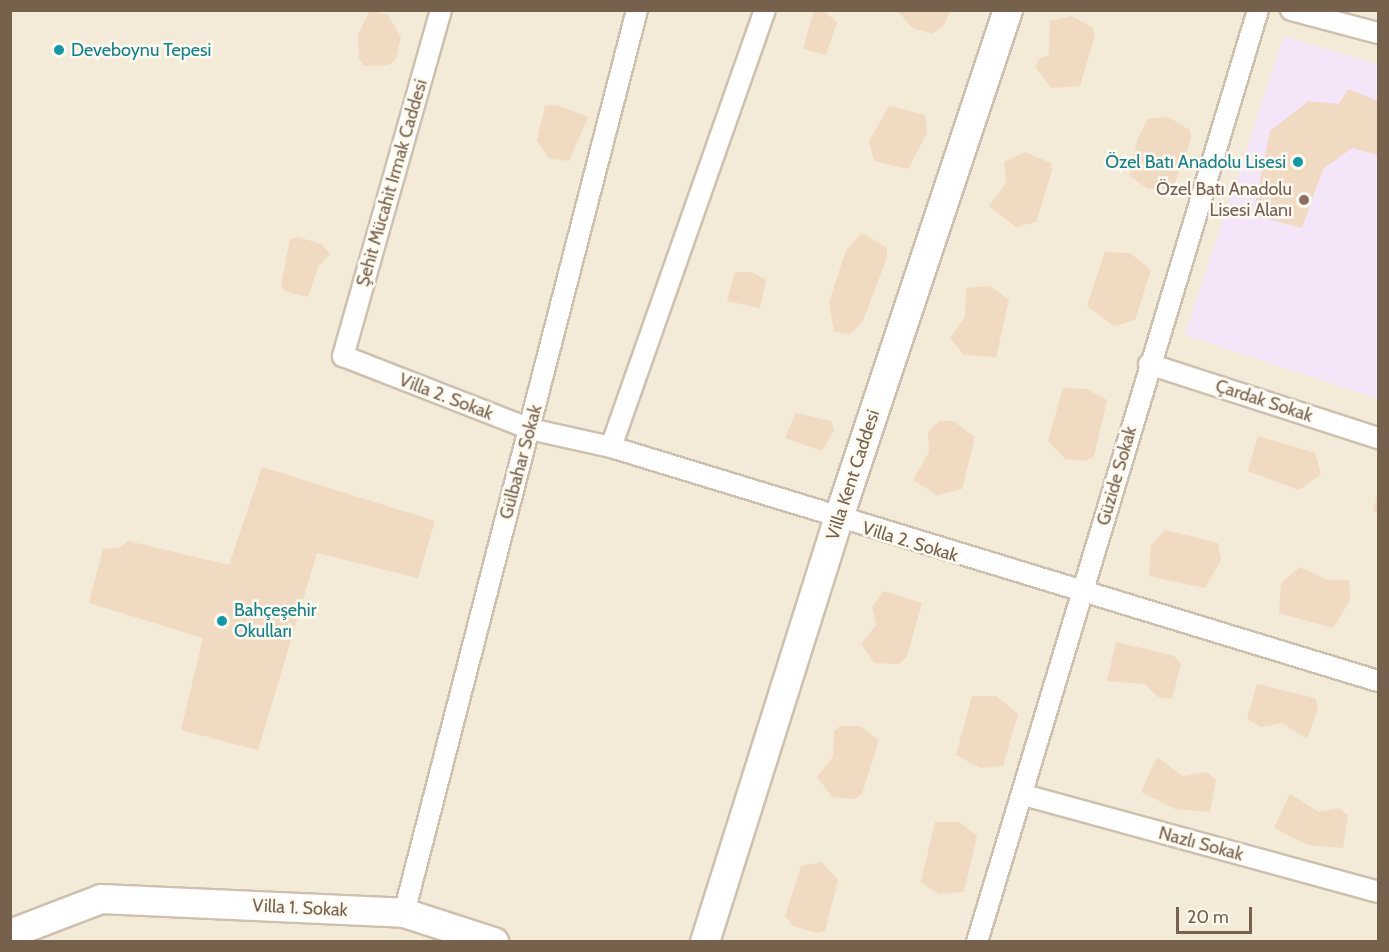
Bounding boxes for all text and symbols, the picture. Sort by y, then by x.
place label: Deveboynu Tepesi [71,39,211,61]
marker: Deveboynu Tepesi [52,43,66,57]
street label: Şehit Mücahit Irmak Caddesi [352,77,432,289]
place label: Özel Batı Anadolu Lisesi [1105,151,1286,173]
marker: Özel Batı Anadolu Lisesi [1291,155,1305,169]
place label: Özel Batı Anadolu Lisesi Alanı [1156,179,1292,222]
marker: Özel Batı Anadolu Lisesi Alanı [1297,193,1311,207]
street label: Villa 2. Sokak [396,369,496,425]
street label: Çardak Sokak [1213,375,1315,427]
street label: Gülbahar Sokak [495,402,547,522]
street label: Villa Kent Caddesi [822,407,884,543]
street label: Güzide Sokak [1093,424,1141,528]
street label: Villa 2. Sokak [859,517,961,567]
place label: Bahçeşehir Okulları [234,600,316,642]
marker: Bahçeşehir Okulları [215,614,229,628]
street label: Nazlı Sokak [1156,822,1246,866]
street label: Villa 1. Sokak [252,895,348,921]
scale bar [1179,895,1256,933]
text: 20 m [1187,906,1229,928]

